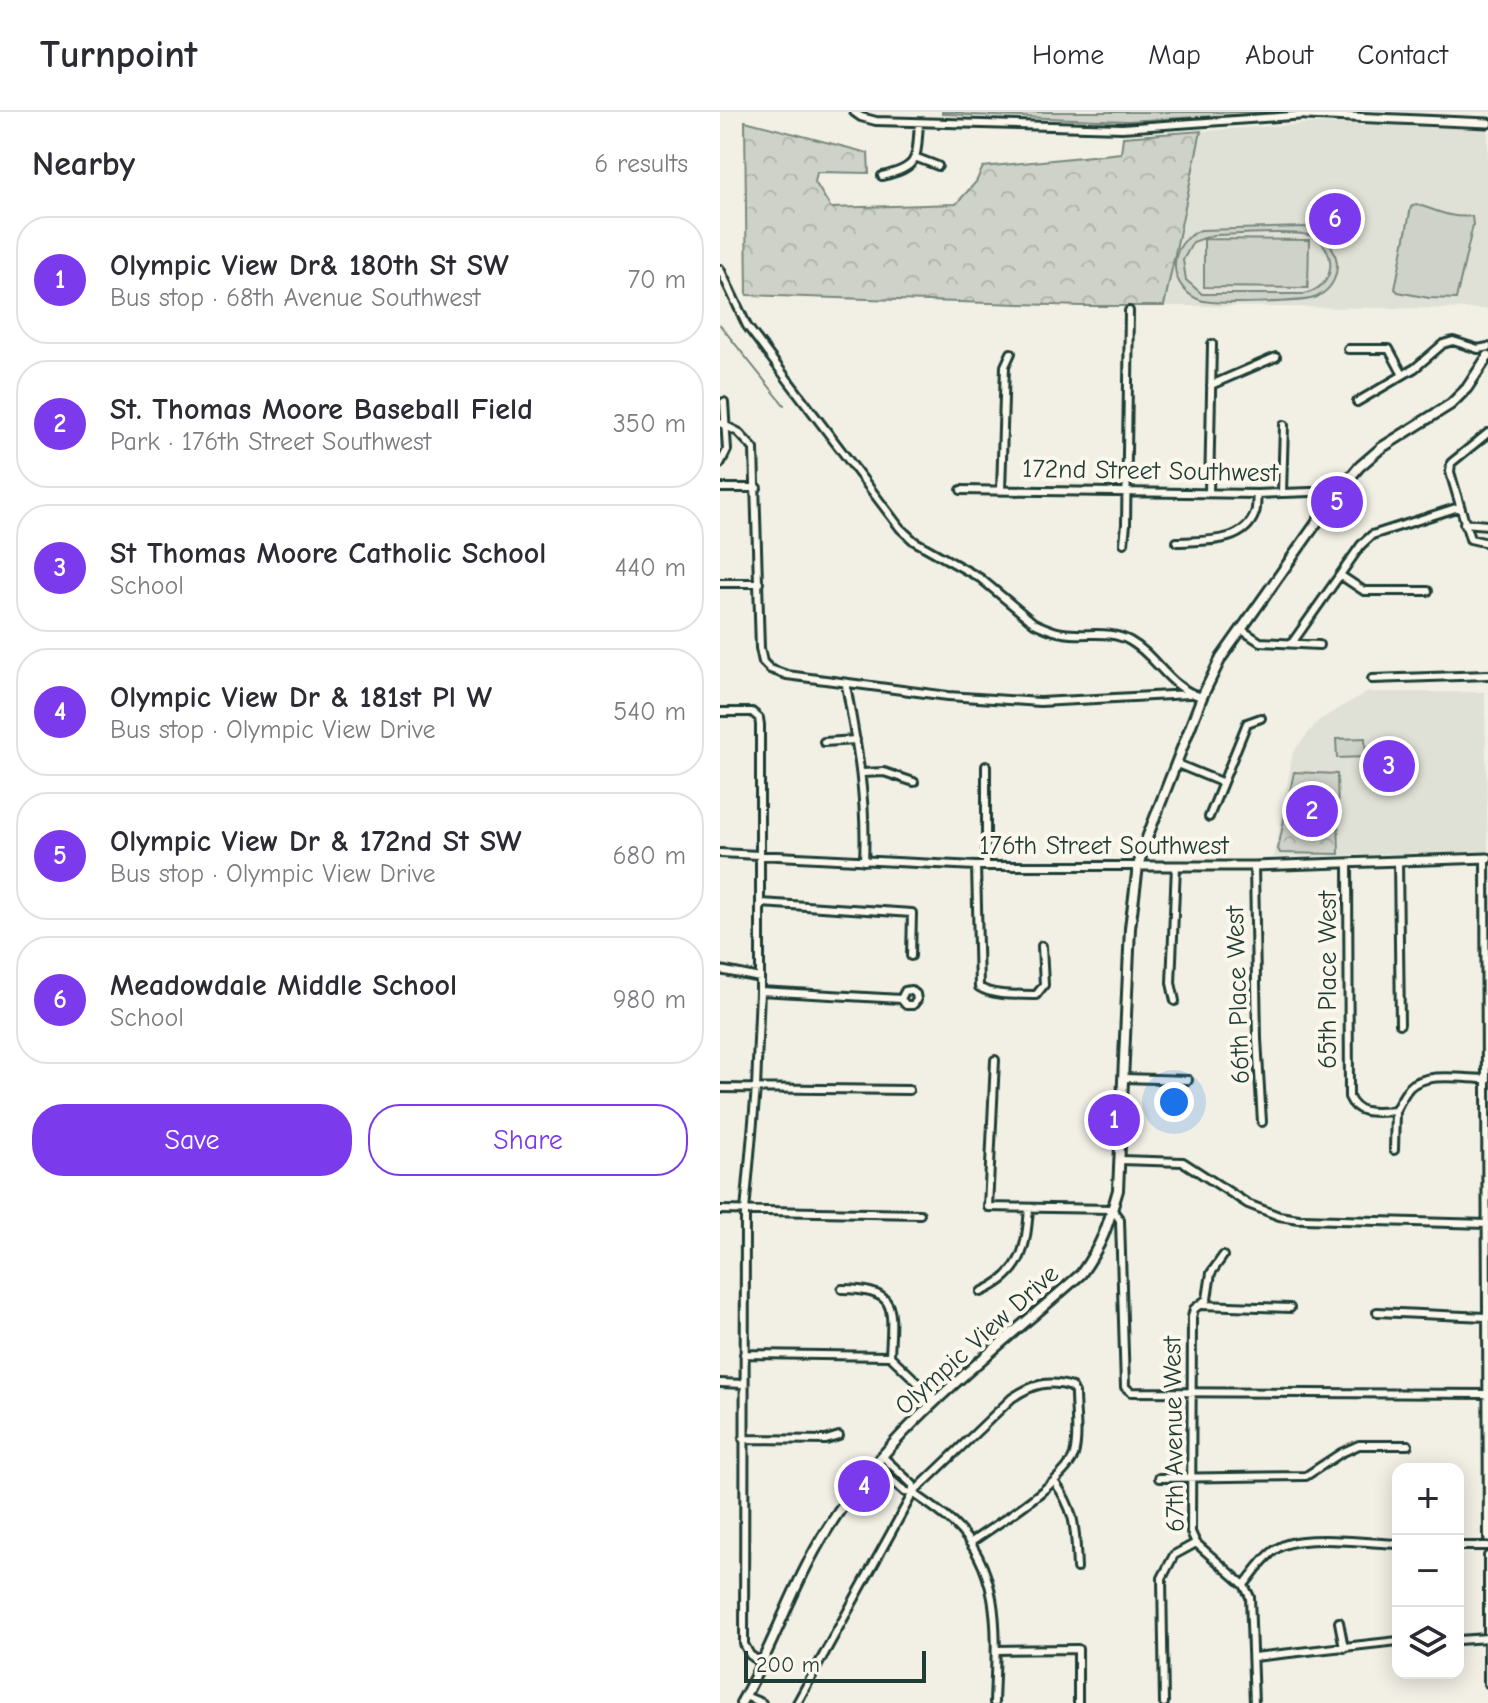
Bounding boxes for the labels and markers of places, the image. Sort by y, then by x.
pin: 6 [1309,189,1361,249]
pin: 5 [1311,472,1363,532]
pin: 3 [1363,736,1415,796]
pin: 2 [1286,781,1338,841]
pin: 1 [1088,1090,1140,1150]
pin: 4 [838,1456,890,1516]

